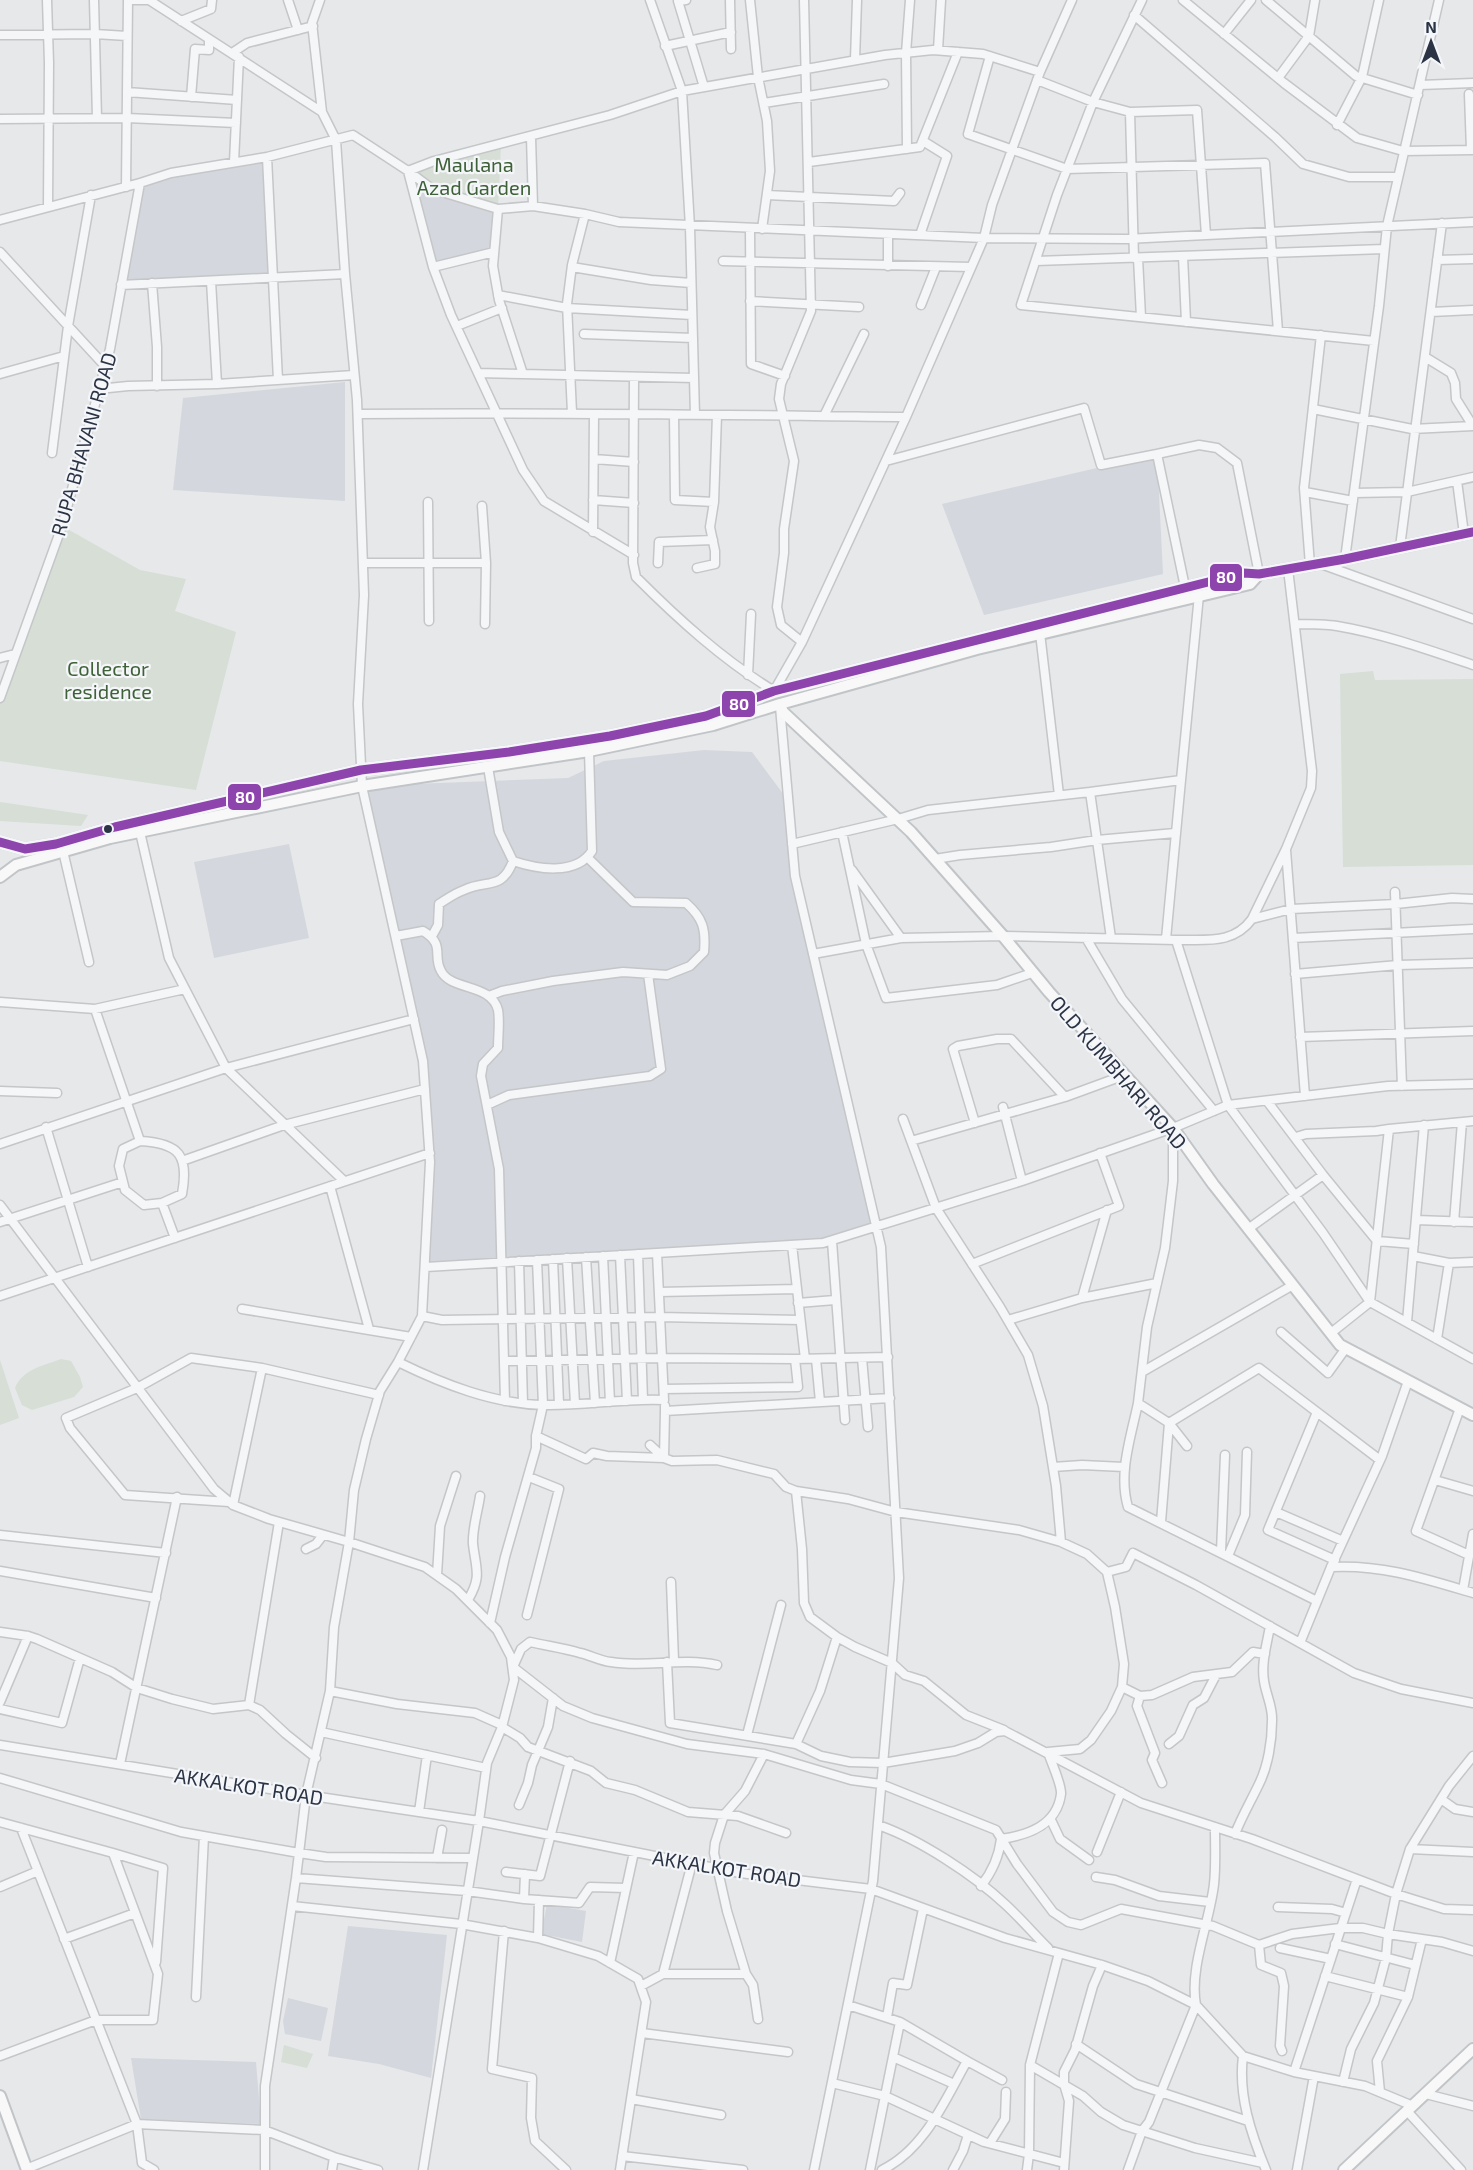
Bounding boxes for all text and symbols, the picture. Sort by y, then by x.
north arrow [1401,12,1461,72]
text: N [1425,17,1437,36]
park label: Maulana Azad Garden [417,152,531,199]
street label: RUPA BHAVANI ROAD [45,349,121,539]
line badge: 80 [1209,563,1243,592]
text: 80 [1216,567,1236,586]
park label: Collector residence [64,656,152,703]
line badge: 80 [721,690,756,718]
text: 80 [729,694,749,713]
line badge: 80 [227,783,262,811]
text: 80 [235,787,255,806]
unlabelled marker [102,823,114,835]
street label: OLD KUMBHARI ROAD [1046,990,1192,1154]
street label: AKKALKOT ROAD [173,1762,325,1810]
street label: AKKALKOT ROAD [651,1844,803,1892]

